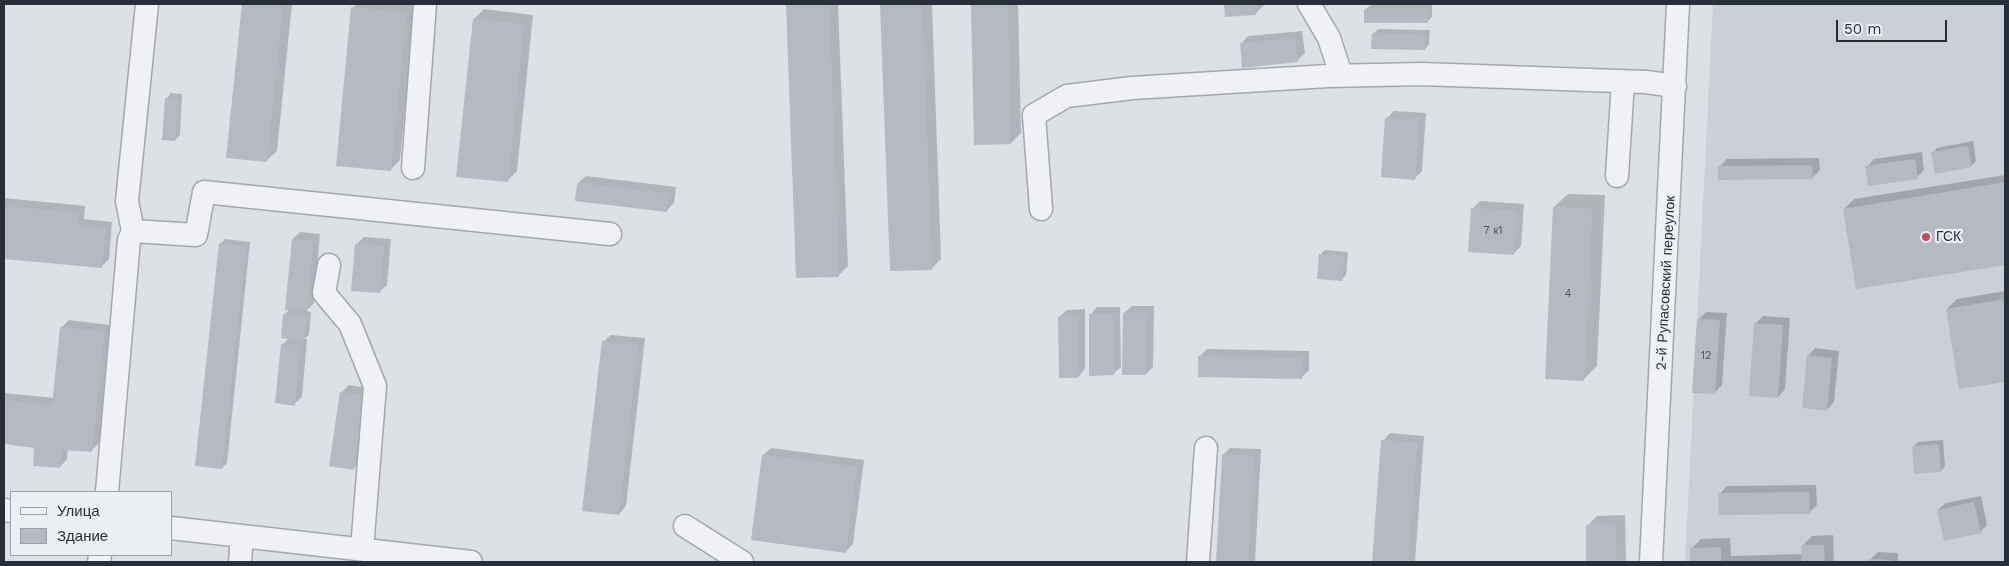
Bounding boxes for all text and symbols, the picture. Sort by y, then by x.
scale bar [1839,10,1950,42]
text: 50 m [1844,20,1881,38]
street label: 2-й Рупасовский переулок [1653,195,1679,371]
house number: 7 к1 [1483,224,1503,238]
place label: ГСК [1936,229,1961,245]
marker: ГСК [1920,231,1932,243]
house number: 4 [1565,287,1571,301]
house number: 12 [1701,349,1711,363]
legend [10,491,172,556]
text: Улица [57,502,100,520]
text: Здание [57,527,108,545]

